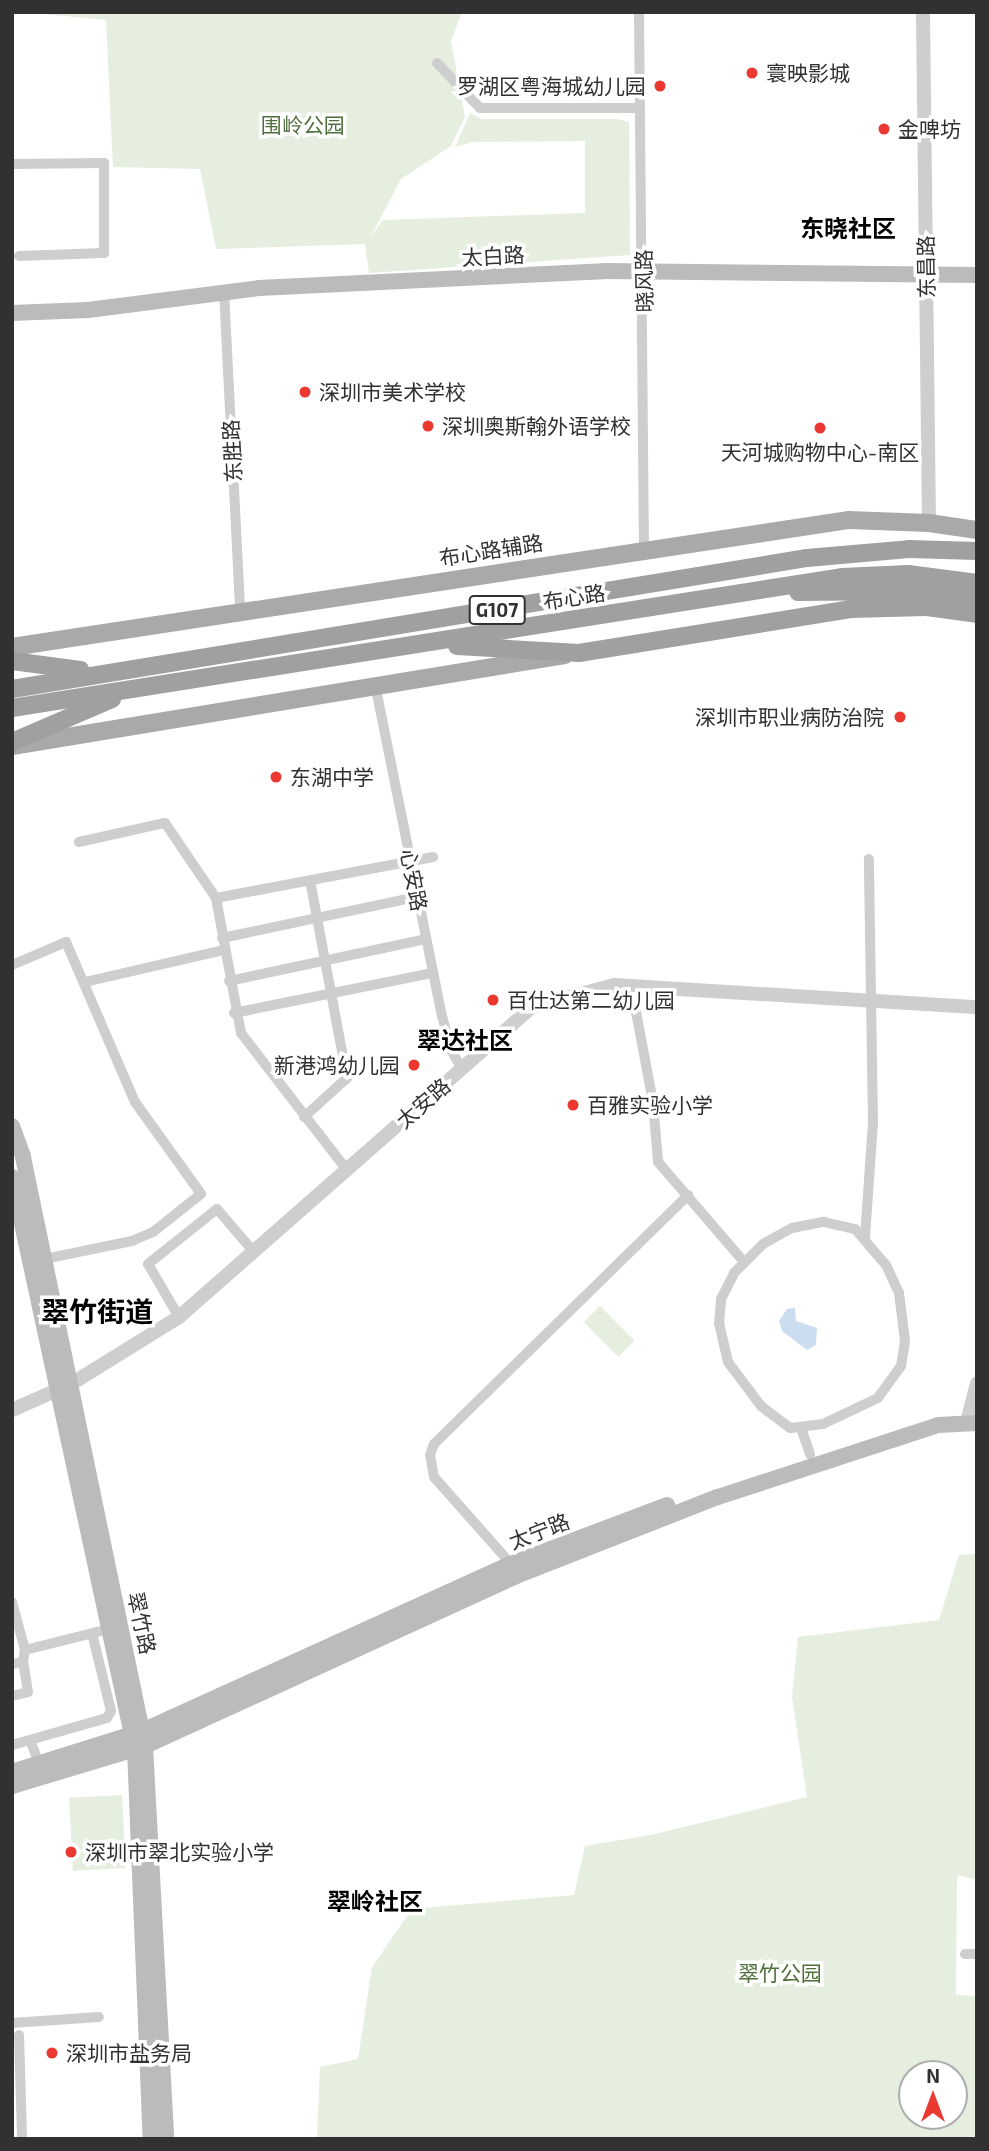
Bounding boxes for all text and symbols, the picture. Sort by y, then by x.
place label: 寰映影城 [766,60,850,86]
marker: 寰映影城 [744,65,760,81]
place label: 罗湖区粤海城幼儿园 [457,73,646,99]
marker: 罗湖区粤海城幼儿园 [652,78,668,94]
park label: 围岭公园 [261,112,345,138]
place label: 金啤坊 [898,116,961,142]
marker: 金啤坊 [876,121,892,137]
district label: 东晓社区 [800,214,896,242]
street label: 东昌路 [913,235,939,299]
street label: 太白路 [461,242,525,270]
street label: 晓风路 [631,249,657,313]
place label: 深圳市美术学校 [319,379,466,405]
marker: 深圳市美术学校 [297,384,313,400]
place label: 深圳奥斯翰外语学校 [442,413,631,439]
marker: 深圳奥斯翰外语学校 [420,418,436,434]
street label: 东胜路 [218,419,246,483]
marker: 天河城购物中心-南区 [812,420,828,436]
place label: 天河城购物中心-南区 [721,439,919,465]
street label: 布心路辅路 [437,529,545,571]
street label: 布心路 [541,580,607,614]
road number: G107 [467,594,527,625]
place label: 深圳市职业病防治院 [695,704,884,730]
marker: 深圳市职业病防治院 [890,707,910,727]
place label: 东湖中学 [290,764,374,790]
marker: 东湖中学 [268,769,284,785]
street label: 心安路 [396,847,432,913]
place label: 百仕达第二幼儿园 [507,987,675,1013]
marker: 百仕达第二幼儿园 [485,992,501,1008]
district label: 翠达社区 [417,1026,513,1054]
place label: 新港鸿幼儿园 [274,1052,400,1078]
marker: 新港鸿幼儿园 [406,1057,422,1073]
street label: 太安路 [391,1073,455,1133]
place label: 百雅实验小学 [587,1092,713,1118]
marker: 百雅实验小学 [565,1097,581,1113]
district label: 翠竹街道 [41,1294,153,1328]
street label: 太宁路 [505,1508,573,1554]
street label: 翠竹路 [123,1590,161,1656]
place label: 深圳市翠北实验小学 [85,1839,274,1865]
marker: 深圳市翠北实验小学 [63,1844,79,1860]
district label: 翠岭社区 [327,1887,423,1915]
park label: 翠竹公园 [738,1960,822,1986]
place label: 深圳市盐务局 [66,2040,192,2066]
marker: 深圳市盐务局 [44,2045,60,2061]
north arrow [898,2060,968,2130]
text: N [926,2064,940,2087]

